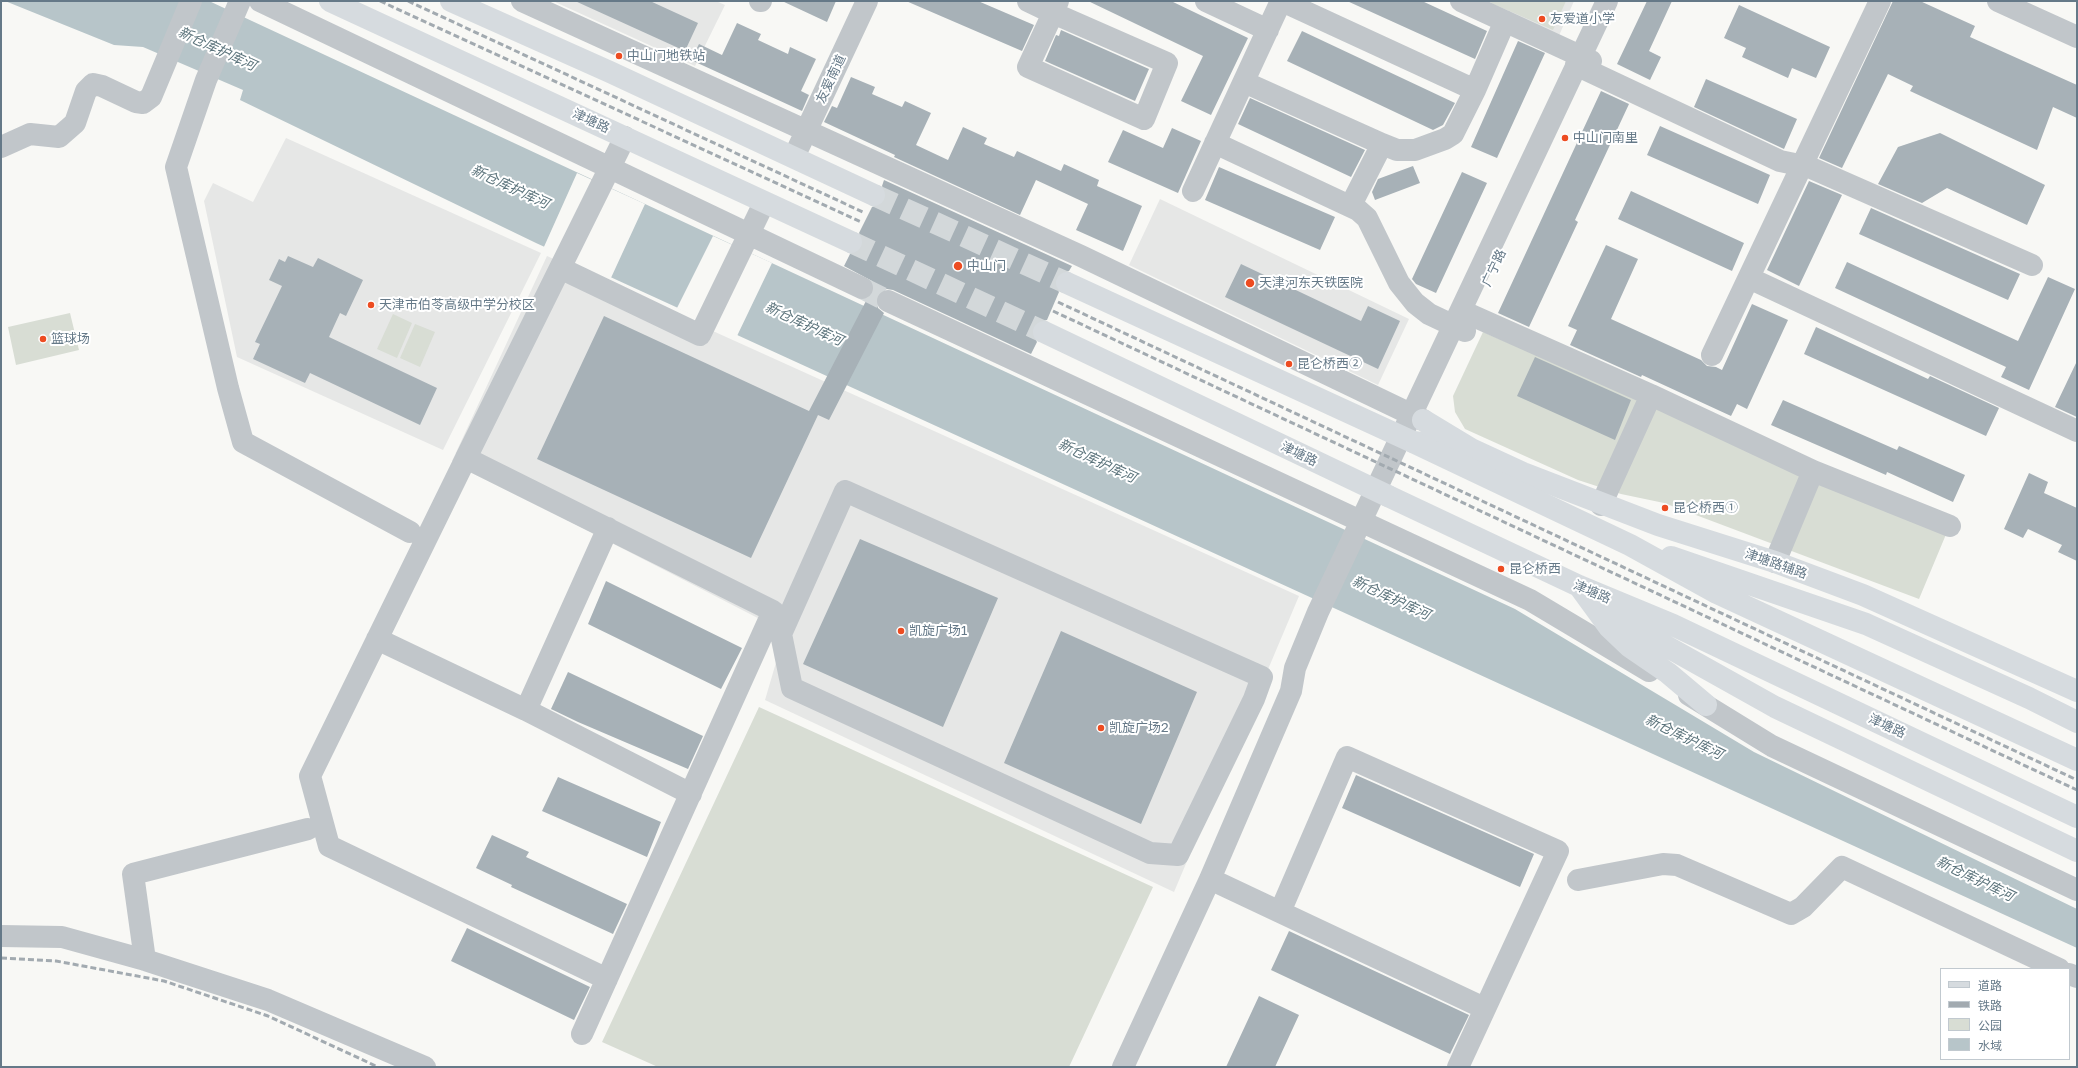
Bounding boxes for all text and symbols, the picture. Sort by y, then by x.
place label: 友爱道小学 [1550,11,1615,27]
marker: 友爱道小学 [1537,14,1547,24]
water label: 新仓库护库河 [175,24,259,74]
place label: 中山门地铁站 [627,48,705,64]
marker: 中山门地铁站 [614,51,624,61]
street label: 友爱南道 [813,52,849,106]
street label: 津塘路 [570,106,612,136]
place label: 中山门南里 [1573,130,1638,146]
marker: 中山门南里 [1560,133,1570,143]
water label: 新仓库护库河 [468,162,552,212]
street label: 广宁路 [1479,247,1509,289]
place label: 中山门 [967,258,1006,274]
marker: 中山门 [952,260,964,272]
place label: 天津河东天铁医院 [1259,275,1363,291]
marker: 天津河东天铁医院 [1244,277,1256,289]
place label: 天津市伯苓高级中学分校区 [379,297,535,313]
water label: 新仓库护库河 [762,299,846,349]
marker: 天津市伯苓高级中学分校区 [366,300,376,310]
place label: 篮球场 [51,331,90,347]
marker: 篮球场 [38,334,48,344]
place label: 昆仑桥西② [1297,356,1362,372]
marker: 昆仑桥西② [1284,359,1294,369]
water label: 新仓库护库河 [1055,436,1139,486]
street label: 津塘路 [1278,438,1320,470]
place label: 昆仑桥西① [1673,500,1738,516]
marker: 昆仑桥西① [1660,503,1670,513]
street label: 津塘路辅路 [1743,546,1809,582]
place label: 昆仑桥西 [1509,561,1561,577]
marker: 昆仑桥西 [1496,564,1506,574]
water label: 新仓库护库河 [1349,573,1433,623]
street label: 津塘路 [1571,577,1613,607]
place label: 凯旋广场1 [909,623,967,639]
marker: 凯旋广场1 [896,626,906,636]
water label: 新仓库护库河 [1643,711,1725,763]
street label: 津塘路 [1866,711,1908,741]
place label: 凯旋广场2 [1109,720,1169,736]
marker: 凯旋广场2 [1096,723,1106,733]
water label: 新仓库护库河 [1934,853,2016,905]
legend [1940,968,2070,1060]
text: 道路 [1978,978,2002,993]
text: 铁路 [1978,998,2002,1013]
text: 公园 [1978,1018,2002,1033]
text: 水域 [1978,1038,2002,1053]

